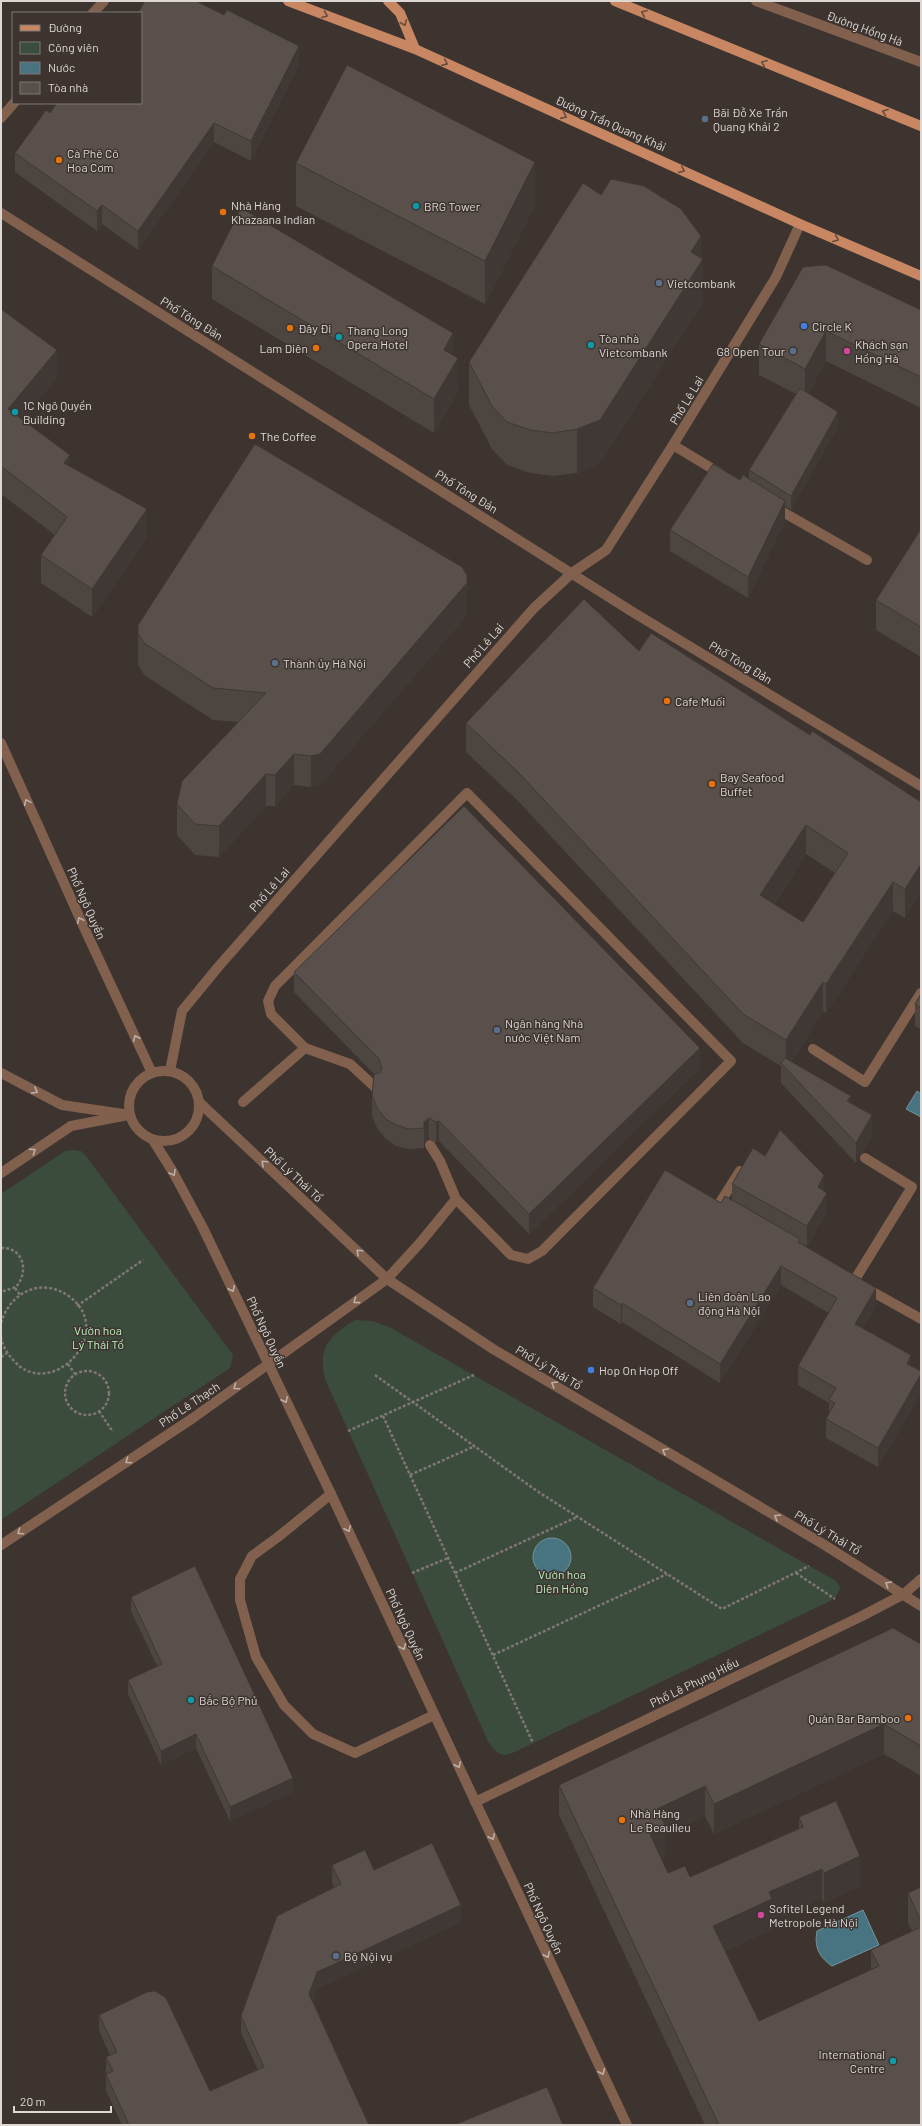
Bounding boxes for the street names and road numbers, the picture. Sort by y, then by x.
street label: Đường Hồng Hà [825,8,905,48]
street label: Đường Trần Quang Khải [554,92,668,154]
street label: Phố Tông Đản [158,293,226,343]
street label: Phố Lê Lai [666,373,706,427]
street label: Phố Tông Đản [433,466,501,516]
street label: Phố Lê Lai [460,620,506,670]
street label: Phố Tông Đản [707,638,775,686]
street label: Phố Lê Lai [246,864,292,914]
street label: Phố Ngô Quyền [65,865,109,941]
street label: Phố Lý Thái Tổ [262,1144,326,1204]
street label: Phố Ngô Quyền [244,1294,290,1370]
street label: Phố Lý Thái Tổ [514,1342,584,1392]
street label: Phố Lê Thạch [156,1379,222,1429]
street label: Phố Lý Thái Tổ [793,1507,863,1557]
street label: Phố Ngô Quyền [383,1586,429,1662]
street label: Phố Lê Phụng Hiểu [647,1654,741,1710]
street label: Phố Ngô Quyền [521,1880,567,1956]

